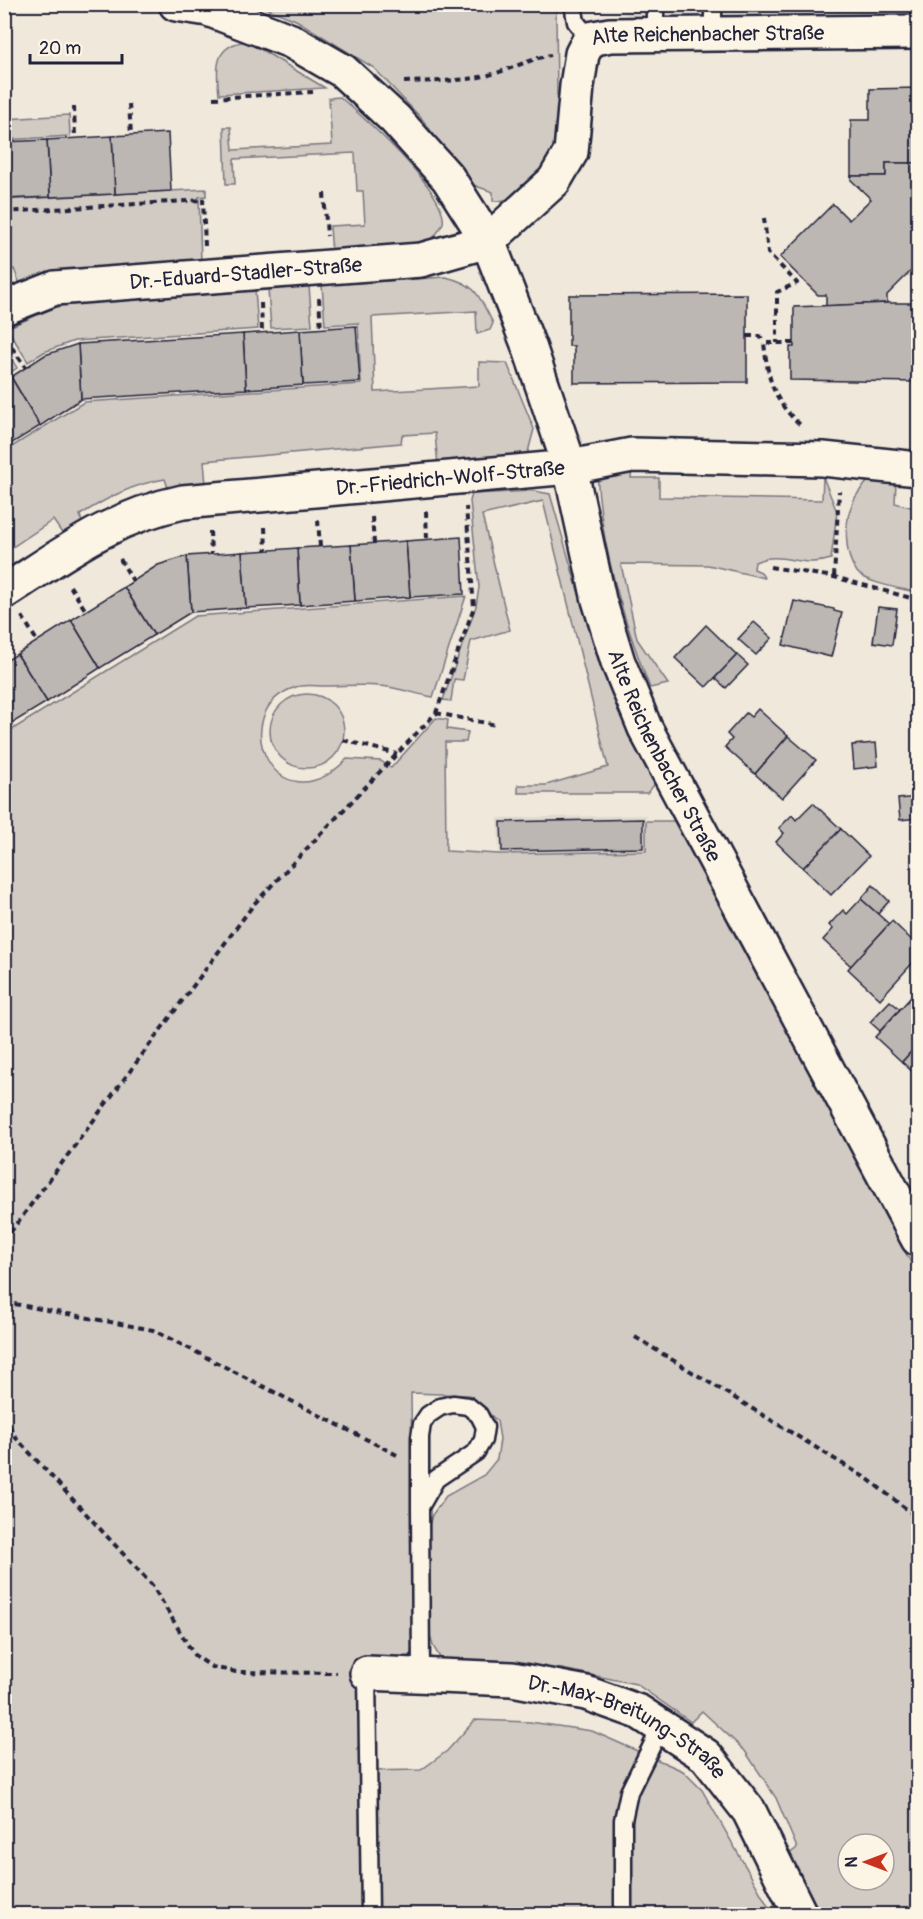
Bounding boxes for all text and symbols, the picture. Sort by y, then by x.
street label: Alte Reichenbacher Straße [589,19,825,52]
scale bar [30,27,122,65]
text: 20 m [39,37,81,60]
street label: Dr.-Eduard-Stadler-Straße [128,251,364,296]
street label: Dr.-Friedrich-Wolf-Straße [335,454,566,502]
street label: Alte Reichenbacher Straße [601,646,728,867]
street label: Dr.-Max-Breitung-Straße [526,1669,733,1785]
north arrow [836,1832,896,1892]
text: N [842,1856,862,1867]

